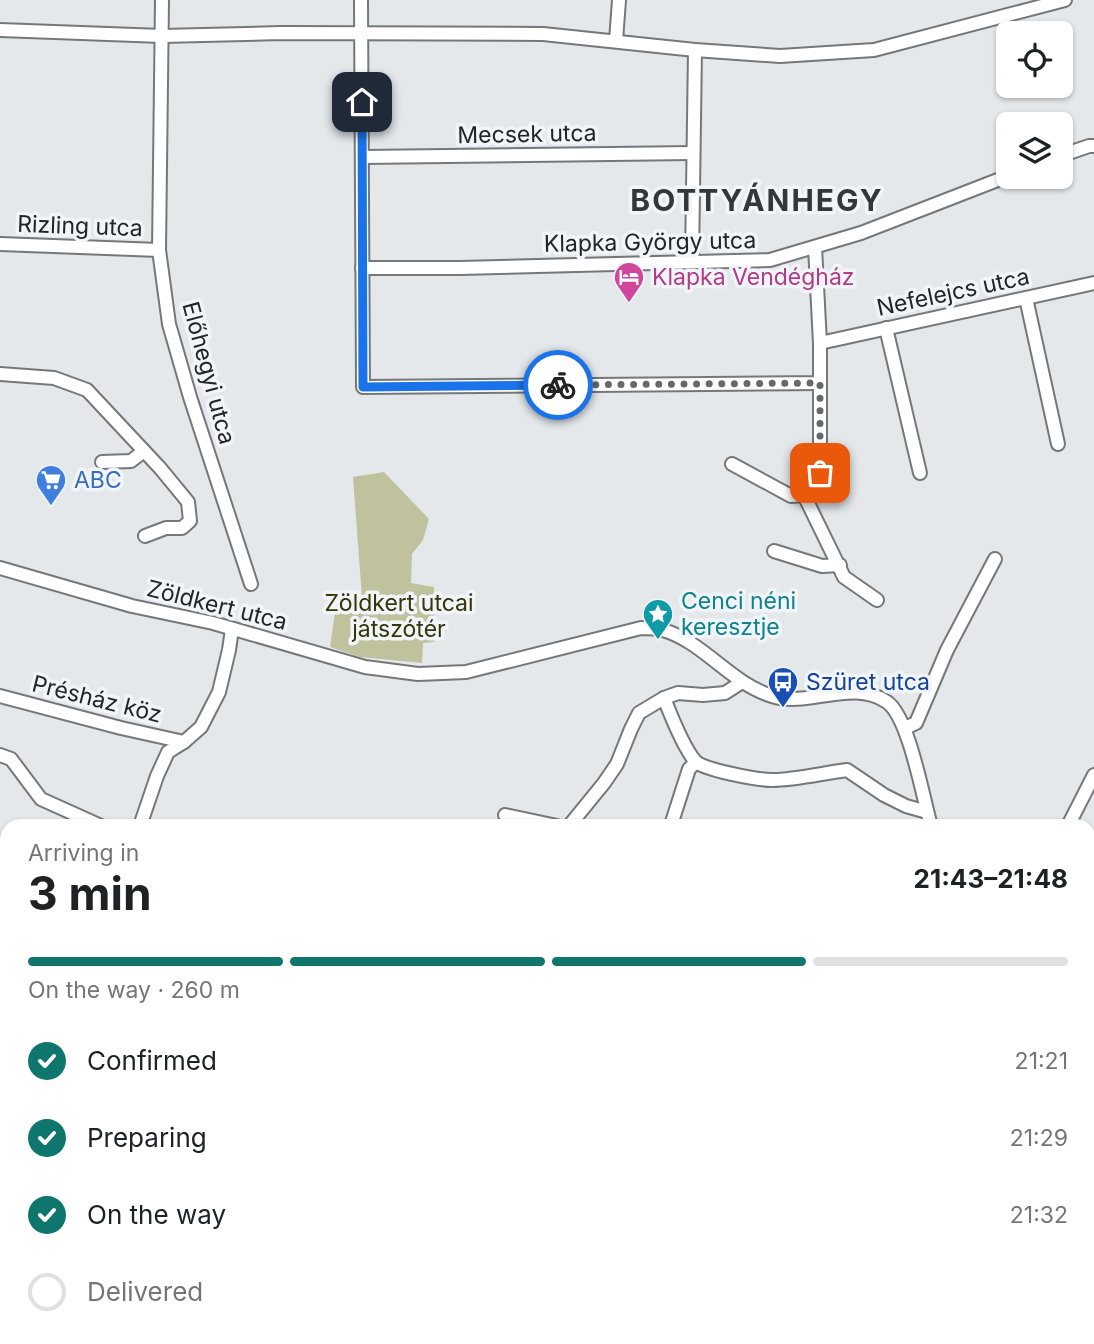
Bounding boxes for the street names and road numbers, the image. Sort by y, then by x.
street label: Mecsek utca [457,119,597,149]
street label: Rizling utca [17,210,143,242]
street label: Klapka György utca [544,226,756,258]
street label: Nefelejcs utca [874,262,1032,322]
street label: Előhegyi utca [177,299,241,447]
street label: Zöldkert utca [144,574,290,636]
street label: Présház köz [29,669,165,729]

